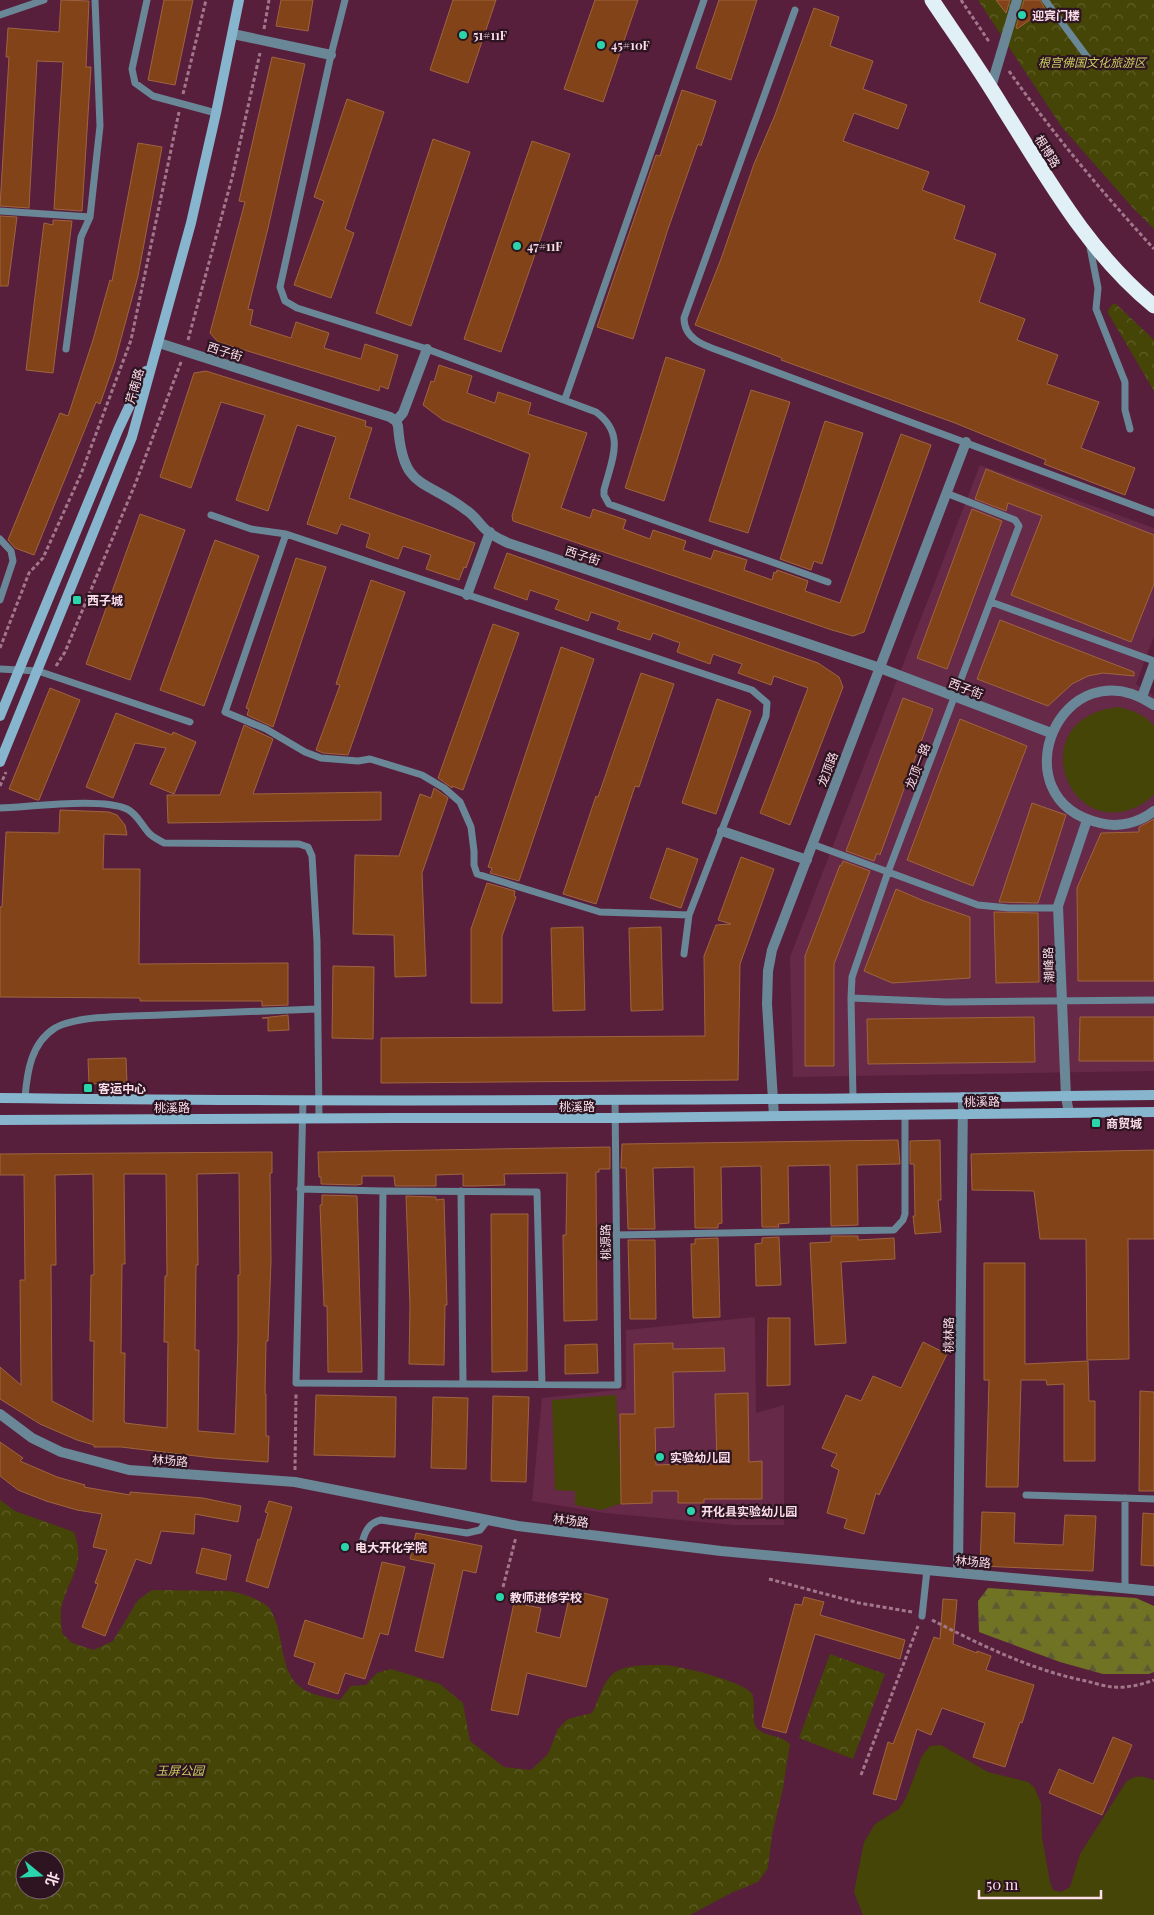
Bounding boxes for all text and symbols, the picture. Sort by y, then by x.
place label: 迎宾门楼 [1032,7,1080,23]
marker: 迎宾门楼 [1016,9,1028,21]
place label: 51#11F [473,27,507,43]
marker: 51#11F [457,29,469,41]
place label: 45#10F [611,37,650,53]
marker: 45#10F [595,39,607,51]
park label: 根宫佛国文化旅游区 [1038,54,1148,70]
street label: 根博路 [1032,131,1064,171]
place label: 47#11F [527,238,562,254]
marker: 47#11F [511,240,523,252]
street label: 西子街 [205,338,245,364]
street label: 芹南路 [121,366,147,406]
street label: 西子街 [563,542,603,568]
place label: 西子城 [87,592,123,608]
marker: 西子城 [71,594,83,606]
street label: 西子街 [946,674,986,702]
street label: 龙顶一路 [901,741,933,791]
street label: 龙顶路 [813,749,841,789]
street label: 潮峰路 [1039,947,1057,983]
place label: 客运中心 [98,1080,146,1096]
marker: 客运中心 [82,1082,94,1094]
street label: 桃溪路 [964,1093,1000,1109]
street label: 桃溪路 [559,1098,595,1114]
street label: 桃溪路 [154,1099,190,1115]
place label: 商贸城 [1106,1115,1142,1131]
marker: 商贸城 [1090,1117,1102,1129]
street label: 桃源路 [597,1224,613,1260]
street label: 桃林路 [940,1317,956,1353]
place label: 实验幼儿园 [670,1449,730,1465]
street label: 林场路 [151,1451,189,1469]
marker: 实验幼儿园 [654,1451,666,1463]
place label: 开化县实验幼儿园 [701,1503,797,1519]
marker: 开化县实验幼儿园 [685,1505,697,1517]
street label: 林场路 [552,1510,590,1530]
place label: 电大开化学院 [355,1539,427,1555]
marker: 电大开化学院 [339,1541,351,1553]
street label: 林场路 [954,1551,992,1571]
place label: 教师进修学校 [510,1589,582,1605]
marker: 教师进修学校 [494,1591,506,1603]
park label: 玉屏公园 [156,1762,206,1778]
north arrow [15,1850,65,1900]
scale bar [979,1868,1102,1900]
text: 北 [42,1870,64,1889]
text: 50 m [986,1874,1019,1894]

